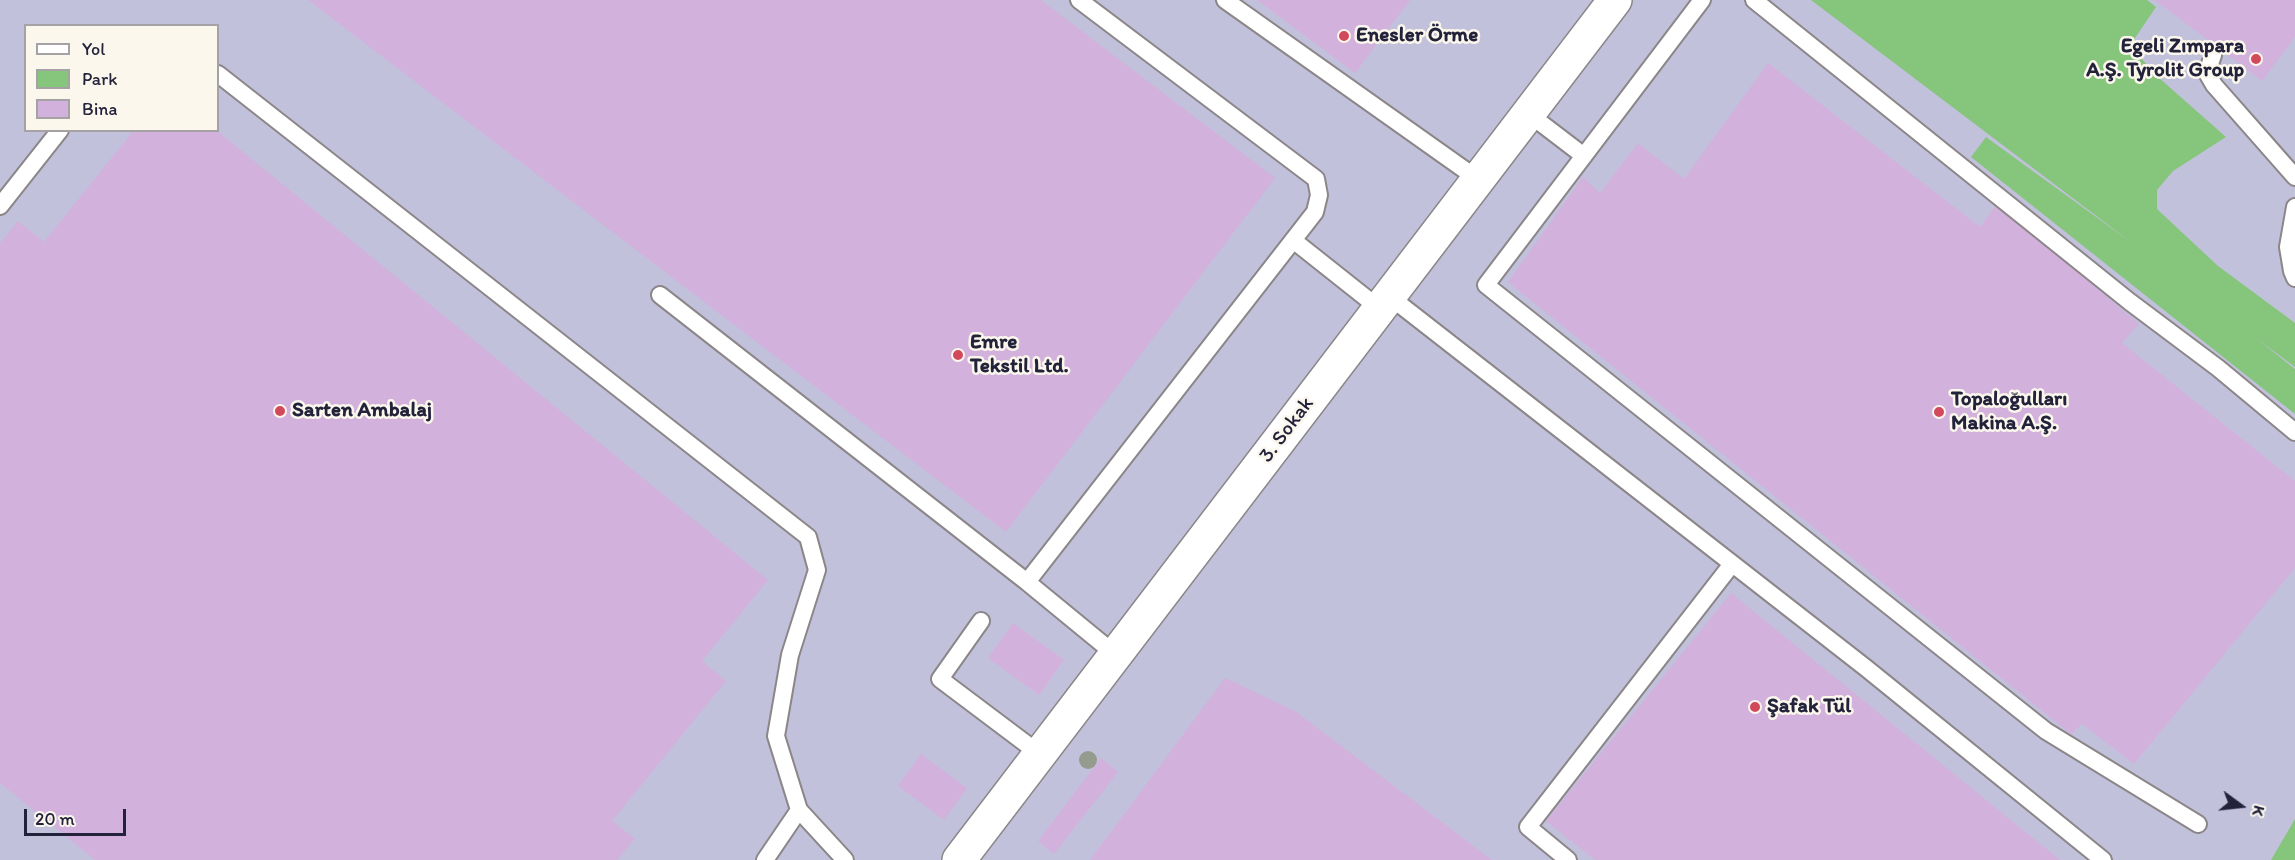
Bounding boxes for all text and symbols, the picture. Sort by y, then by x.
place label: Enesler Örme [1356,23,1478,49]
legend [24,24,219,132]
marker: Enesler Örme [1337,29,1351,43]
place label: Egeli Zımpara A.Ş. Tyrolit Group [2086,34,2244,84]
text: Yol [82,38,105,60]
marker: Egeli Zımpara A.Ş. Tyrolit Group [2249,52,2263,66]
text: Park [82,68,117,90]
text: Bina [82,98,117,120]
place label: Emre Tekstil Ltd. [970,330,1069,380]
marker: Emre Tekstil Ltd. [951,348,965,362]
place label: Topaloğulları Makina A.Ş. [1951,387,2067,437]
street label: 3. Sokak [1254,392,1320,468]
place label: Sarten Ambalaj [292,398,432,424]
marker: Sarten Ambalaj [273,404,287,418]
marker: Topaloğulları Makina A.Ş. [1932,405,1946,419]
place label: Şafak Tül [1767,694,1851,720]
marker: Şafak Tül [1748,700,1762,714]
north arrow [2211,776,2271,836]
scale bar [27,797,129,835]
text: K [2248,803,2269,818]
text: 20 m [35,808,75,830]

